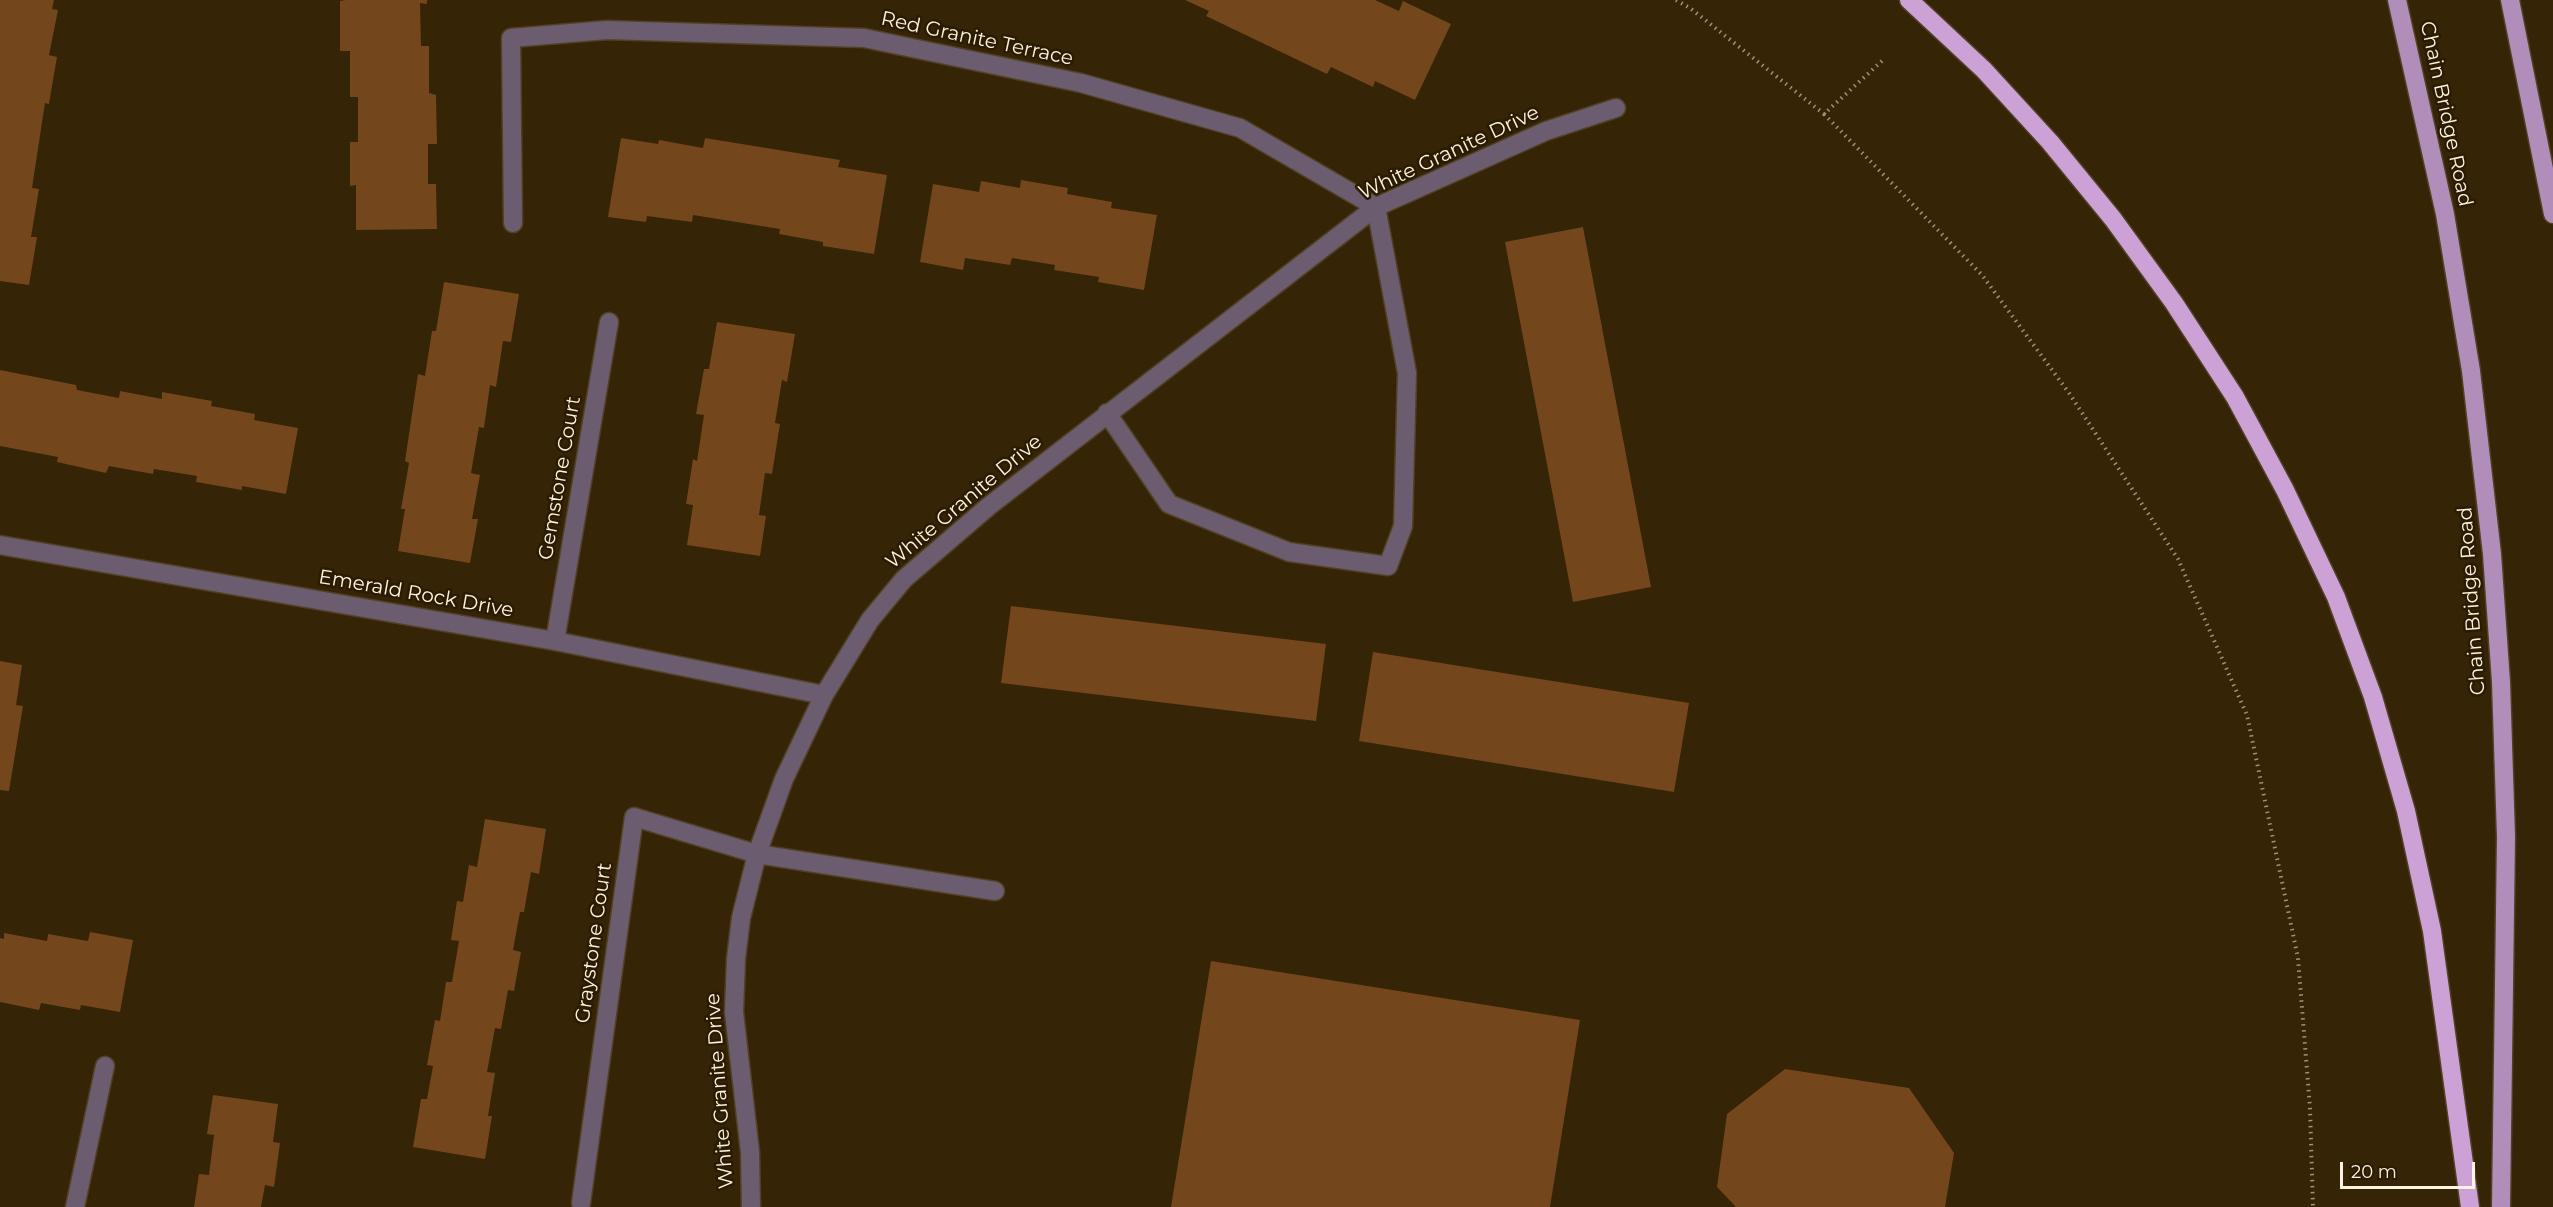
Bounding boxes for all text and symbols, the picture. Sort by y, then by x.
street label: Red Granite Terrace [879,7,1075,71]
street label: Chain Bridge Road [2415,19,2477,209]
street label: White Granite Drive [1355,101,1543,205]
street label: Gemstone Court [534,394,586,562]
street label: White Granite Drive [881,430,1047,574]
street label: Chain Bridge Road [2453,506,2491,696]
street label: Emerald Rock Drive [317,565,515,623]
street label: Graystone Court [571,861,617,1025]
street label: White Granite Drive [701,992,739,1190]
scale bar [2343,1150,2478,1188]
text: 20 m [2351,1161,2397,1183]

